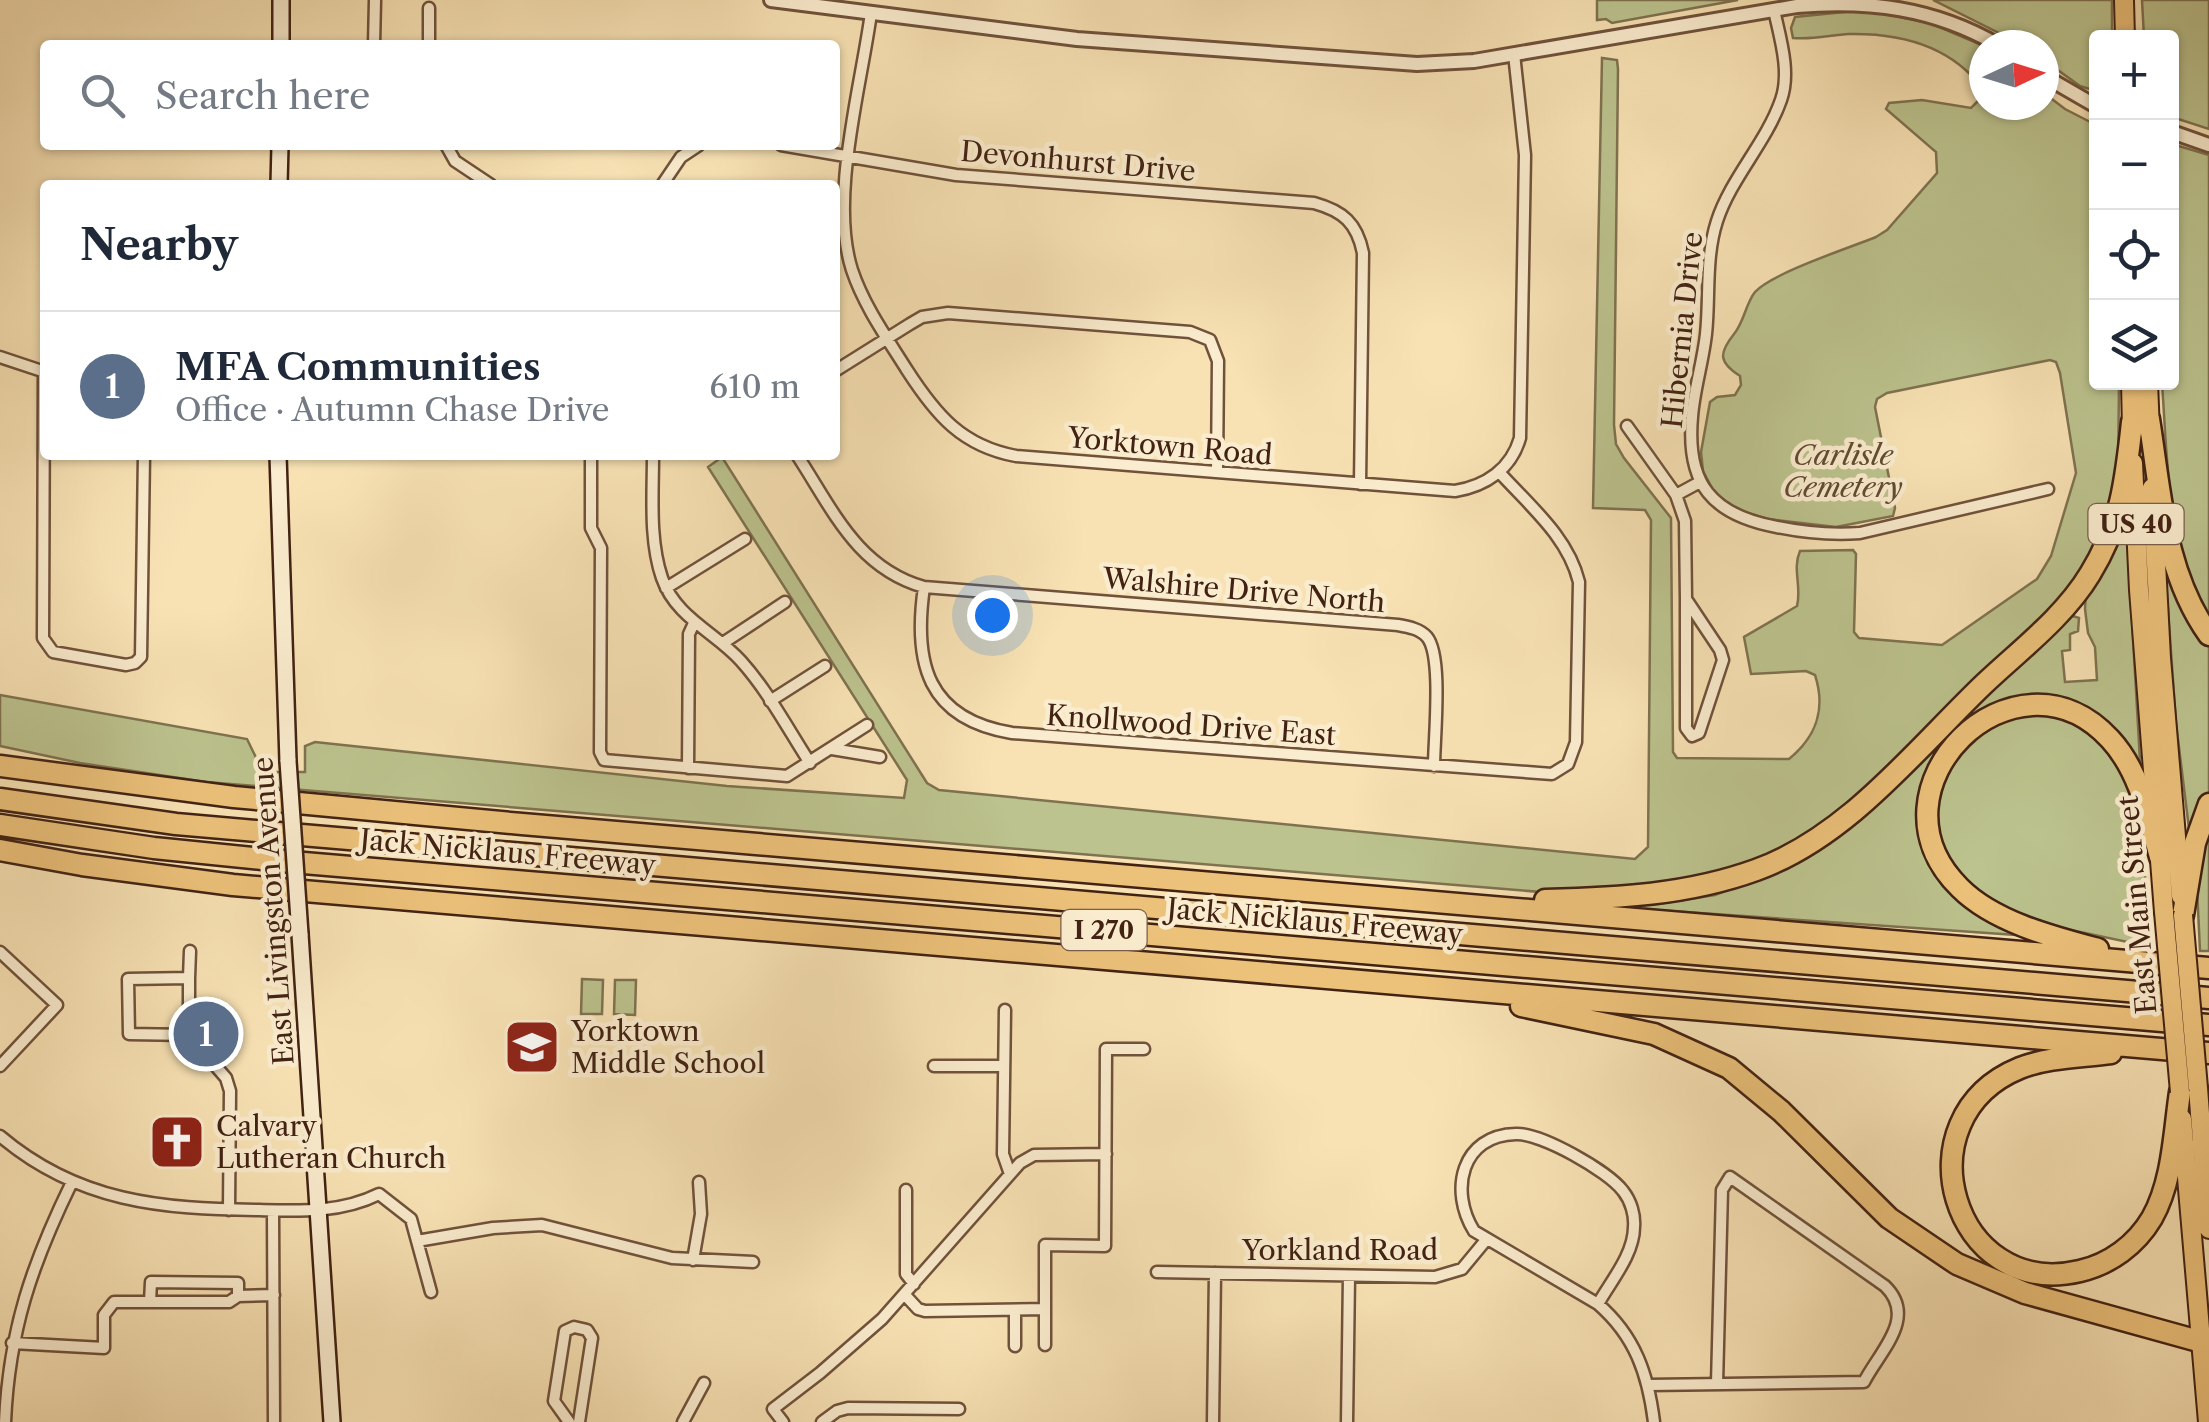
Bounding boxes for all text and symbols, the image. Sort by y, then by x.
north arrow [1969,30,2059,120]
map controls [2089,30,2179,390]
button: + [2089,30,2179,120]
search box [40,40,840,150]
icon: search [75,68,130,123]
text: Search here [155,72,370,119]
button: − [2089,120,2179,210]
street label: Devonhurst Drive [959,134,1197,188]
button: locate [2089,210,2179,300]
text: Nearby [80,219,238,271]
street label: Hibernia Drive [1655,230,1709,430]
button: layers [2089,300,2179,390]
text: MFA Communities [175,343,541,390]
text: 1 [105,367,120,406]
text: 610 m [709,367,800,406]
text: Office · Autumn Chase Drive [175,390,609,429]
street label: Yorktown Road [1065,420,1274,472]
park label: Carlisle Cemetery [1783,438,1903,504]
road number: US 40 [2088,504,2184,544]
street label: Walshire Drive North [1101,561,1386,619]
your location [967,590,1018,641]
street label: Knollwood Drive East [1045,698,1337,752]
street label: East Livingston Avenue [245,756,301,1066]
street label: East Main Street [2111,794,2163,1016]
street label: Jack Nicklaus Freeway [355,822,658,882]
street label: Jack Nicklaus Freeway [1162,891,1465,951]
road number: I 270 [1062,910,1146,950]
pin: 1 [174,996,238,1072]
place label: Yorktown Middle School [570,1014,765,1080]
school or university icon: Yorktown Middle School [502,1017,562,1077]
place label: Calvary Lutheran Church [216,1109,446,1175]
church icon: Calvary Lutheran Church [147,1112,207,1172]
street label: Yorkland Road [1241,1233,1438,1267]

